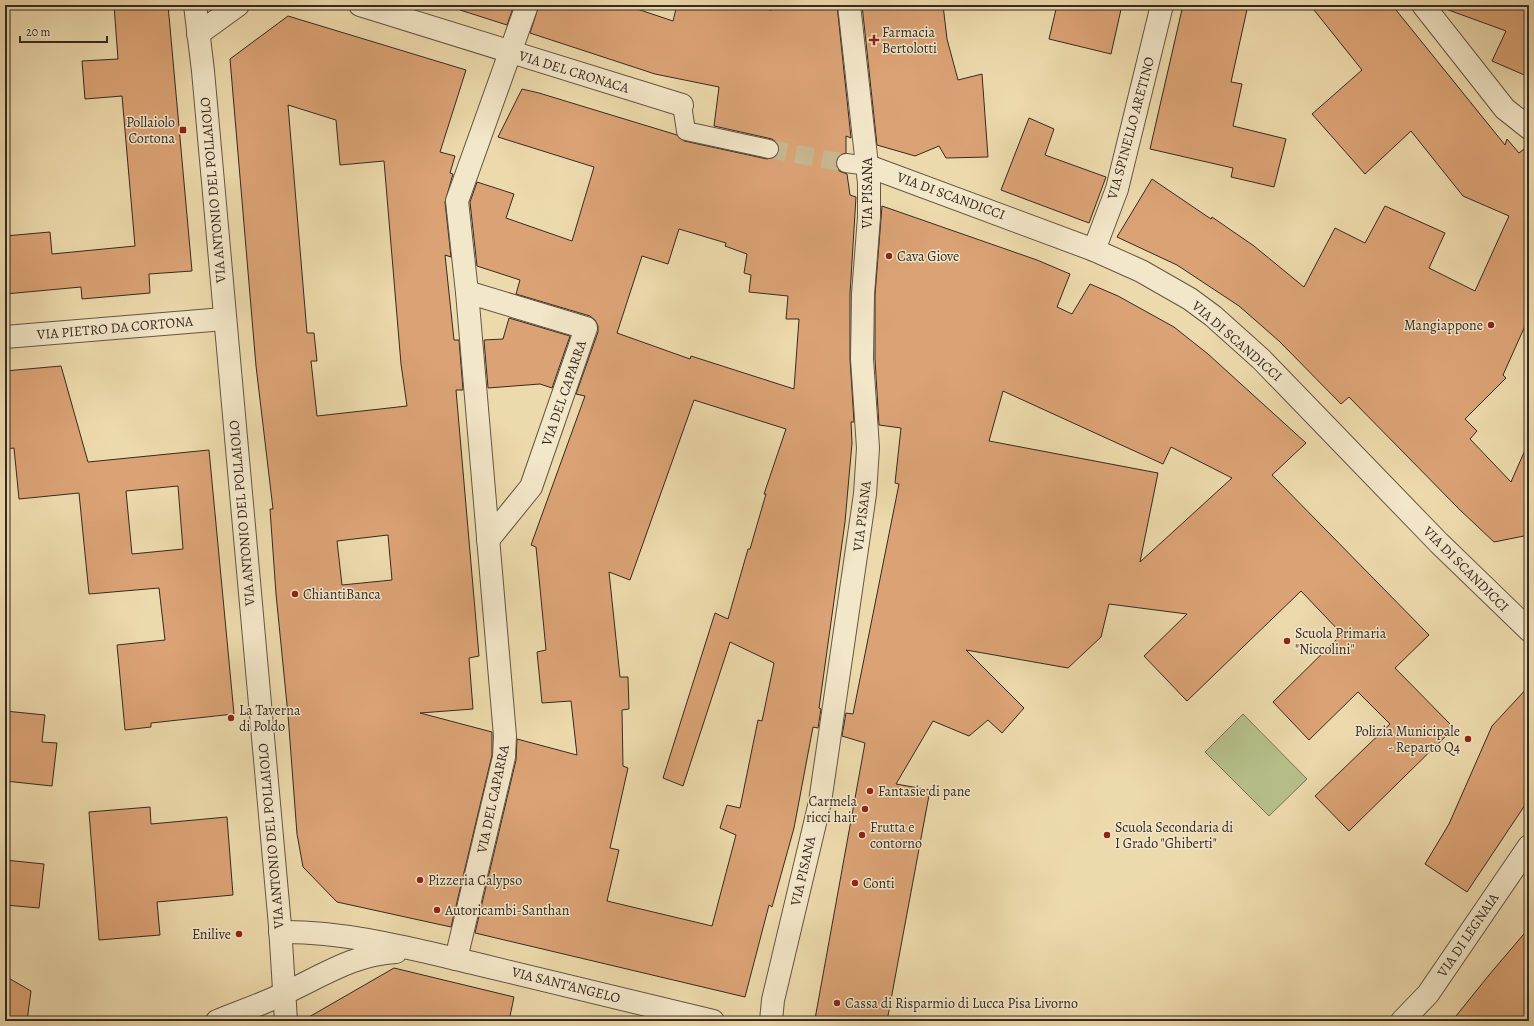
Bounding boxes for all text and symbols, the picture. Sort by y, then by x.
scale bar [20,18,107,44]
place label: Farmacia Bertolotti [882,23,937,58]
text: 20 m [26,24,50,40]
marker: Farmacia Bertolotti [869,35,879,45]
street label: VIA DEL CRONACA [516,46,632,98]
street label: VIA SPINELLO ARETINO [1103,54,1159,202]
street label: VIA ANTONIO DEL POLLAIOLO [195,96,231,285]
place label: Pollaiolo Cortona [126,113,175,148]
marker: Pollaiolo Cortona [178,125,188,135]
street label: VIA PISANA [858,157,877,229]
street label: VIA DI SCANDICCI [893,167,1008,224]
place label: Cava Giove [897,247,959,266]
marker: Cava Giove [884,251,894,261]
street label: VIA DI SCANDICCI [1187,296,1286,386]
street label: VIA PIETRO DA CORTONA [35,312,195,344]
place label: Mangiappone [1404,316,1483,335]
marker: Mangiappone [1486,320,1496,330]
street label: VIA DEL CAPARRA [537,337,591,449]
street label: VIA ANTONIO DEL POLLAIOLO [224,419,260,608]
street label: VIA PISANA [848,479,876,553]
street label: VIA DI SCANDICCI [1418,521,1513,616]
place label: ChiantiBanca [303,585,381,604]
marker: ChiantiBanca [290,589,300,599]
place label: Scuola Primaria "Niccolini" [1295,624,1387,659]
marker: Scuola Primaria "Niccolini" [1282,636,1292,646]
place label: La Taverna di Poldo [239,701,301,736]
marker: La Taverna di Poldo [226,713,236,723]
place label: Polizia Municipale - Reparto Q4 [1355,722,1460,757]
marker: Polizia Municipale - Reparto Q4 [1463,734,1473,744]
street label: VIA ANTONIO DEL POLLAIOLO [253,742,289,931]
street label: VIA DEL CAPARRA [472,742,514,856]
place label: Fantasie di pane [878,782,971,801]
marker: Fantasie di pane [865,786,875,796]
place label: Carmela ricci hair [806,792,858,827]
marker: Carmela ricci hair [860,804,870,814]
place label: Frutta e contorno [870,818,922,853]
place label: Scuola Secondaria di I Grado "Ghiberti" [1115,818,1233,853]
marker: Frutta e contorno [857,830,867,840]
marker: Scuola Secondaria di I Grado "Ghiberti" [1102,830,1112,840]
street label: VIA PISANA [786,834,820,909]
place label: Pizzeria Calypso [428,871,522,890]
place label: Conti [863,874,895,893]
marker: Pizzeria Calypso [415,875,425,885]
marker: Conti [850,878,860,888]
street label: VIA DI LEGNAIA [1432,889,1504,982]
place label: Autoricambi-Santhan [444,901,570,920]
marker: Autoricambi-Santhan [432,905,442,915]
place label: Enilive [192,925,231,944]
marker: Enilive [234,929,244,939]
street label: VIA SANT'ANGELO [509,962,623,1008]
place label: Cassa di Risparmio di Lucca Pisa Livorno [845,994,1078,1013]
marker: Cassa di Risparmio di Lucca Pisa Livorno [832,998,842,1008]

